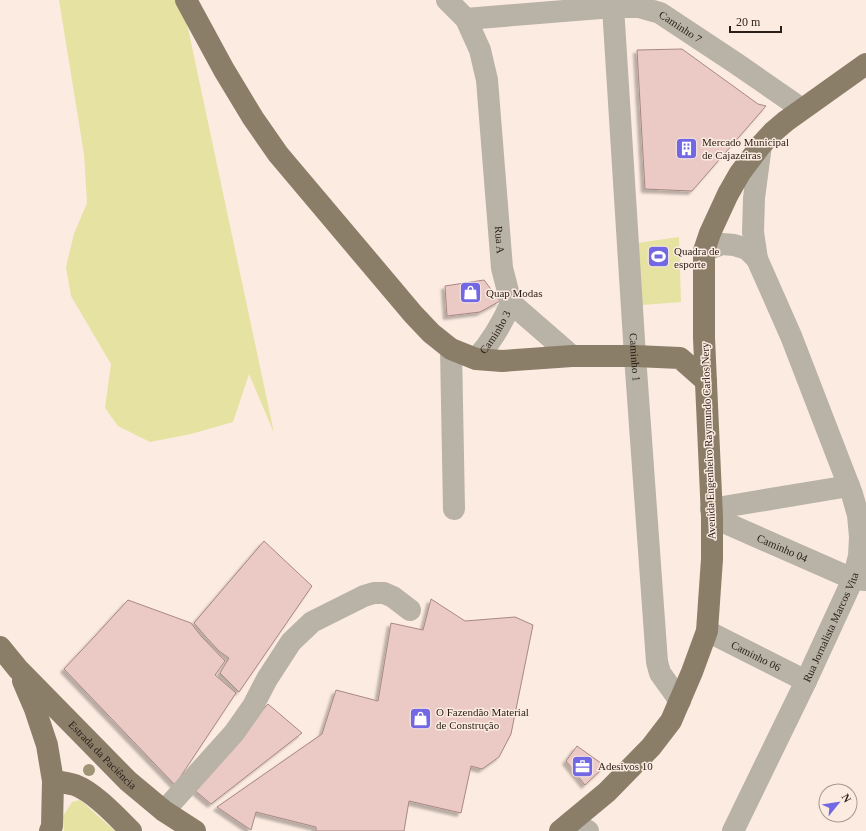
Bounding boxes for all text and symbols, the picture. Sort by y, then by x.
street label: Caminho 7 [657,8,705,45]
scale bar [730,8,781,34]
text: 20 m [736,15,761,29]
building icon: Mercado Municipal de Cajazeiras [673,135,699,161]
place label: Mercado Municipal de Cajazeiras [702,136,789,161]
street label: Rua A [493,225,507,254]
sports icon: Quadra de esporte [646,244,672,270]
place label: Quadra de esporte [674,245,720,270]
shop icon: Quap Modas [457,280,483,306]
place label: Quap Modas [486,287,543,299]
street label: Caminho 3 [477,308,513,356]
street label: Caminho 1 [628,333,643,382]
street label: Avenida Engenheiro Raymundo Carlos Nery [699,342,717,540]
street label: Caminho 04 [755,532,810,565]
street label: Rua Jornalista Marcos Vita [800,571,860,684]
street label: Caminho 06 [729,638,783,674]
shop icon: O Fazendão Material de Construção [408,705,434,731]
place label: O Fazendão Material de Construção [436,706,529,731]
street label: Estrada da Paciência [66,718,139,792]
office icon: Adesivos 10 [569,753,595,779]
place label: Adesivos 10 [598,760,653,772]
north arrow [818,783,858,823]
text: N [839,792,854,804]

